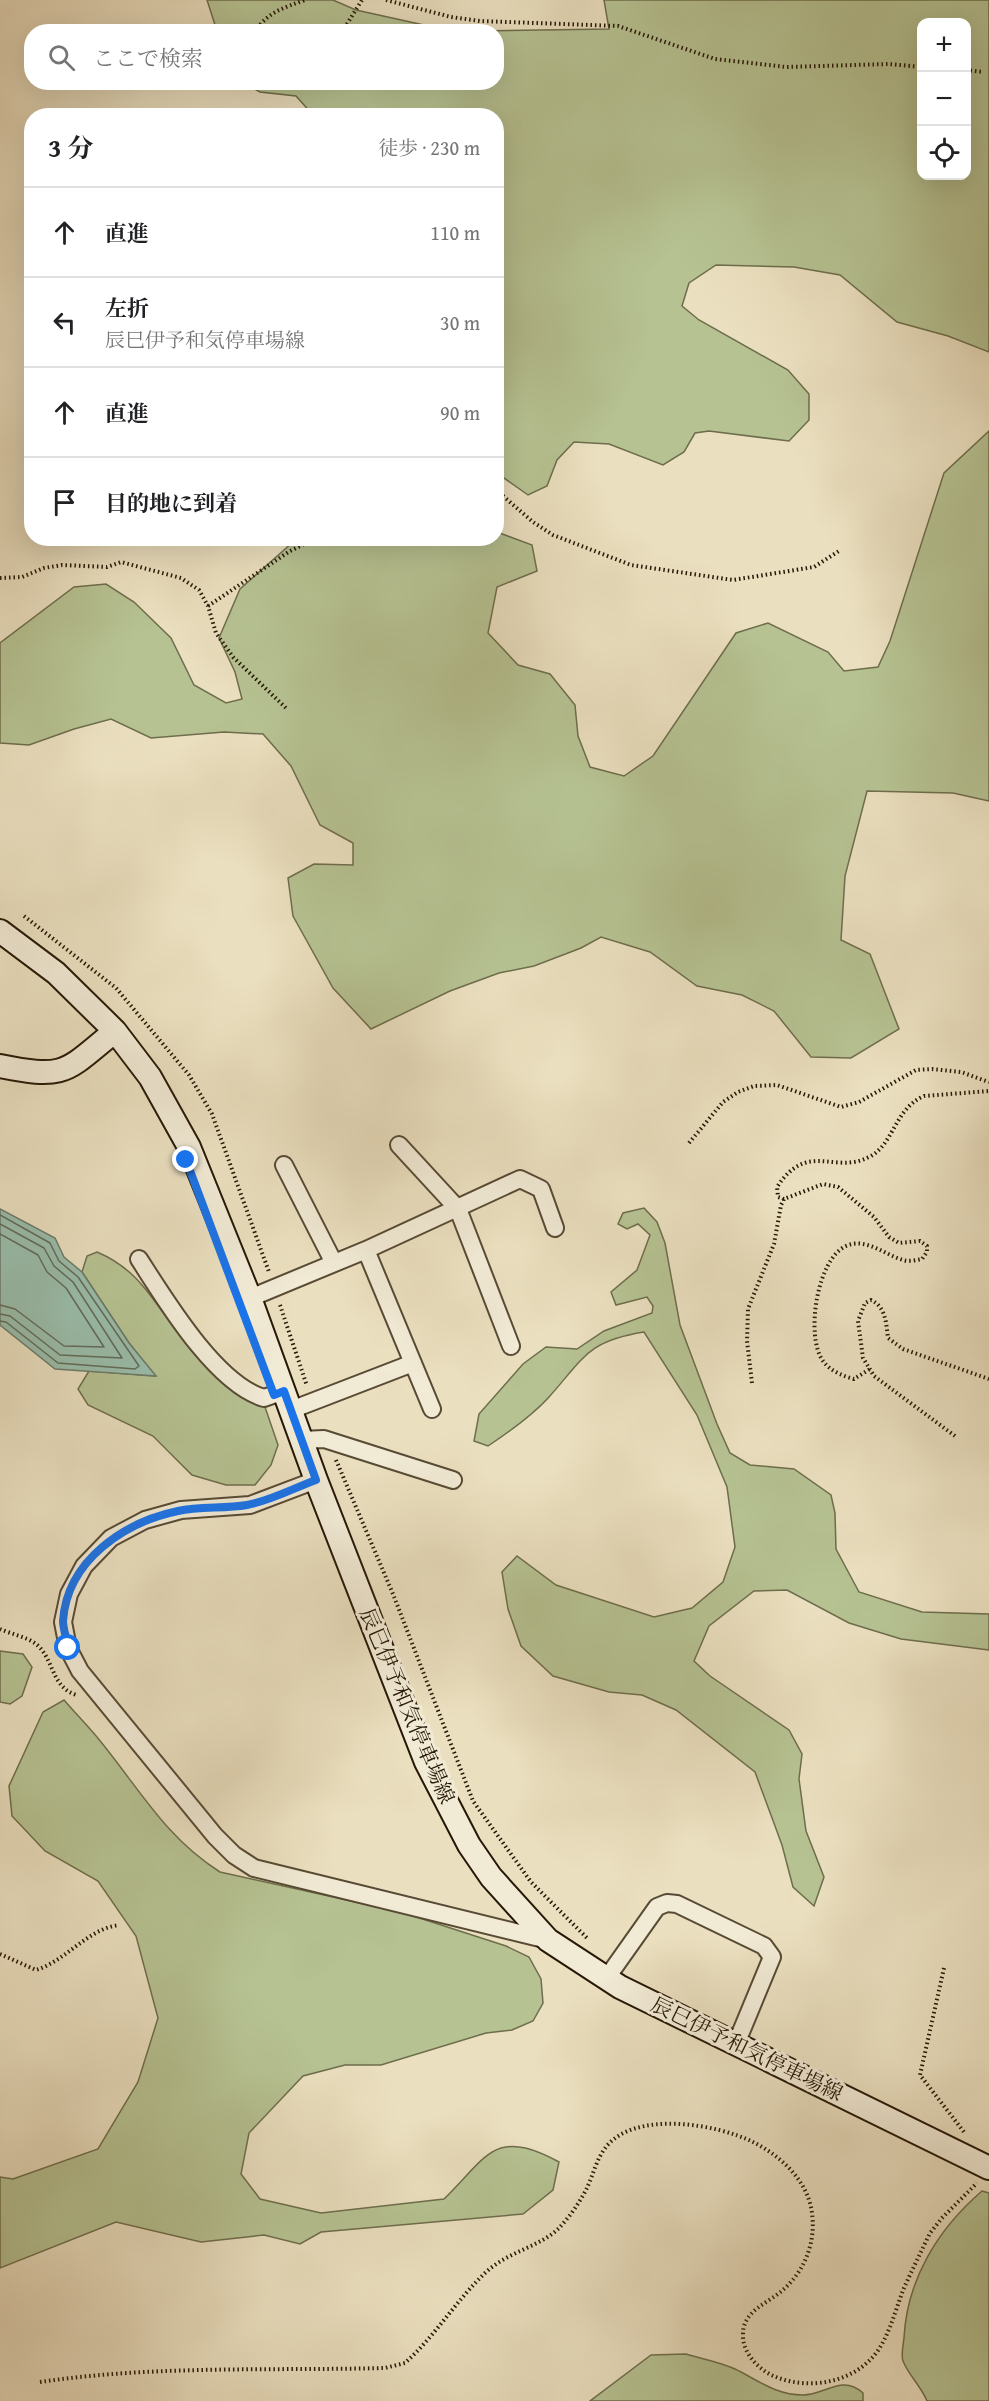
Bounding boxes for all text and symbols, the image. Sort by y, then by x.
map controls [917,18,971,180]
button: + [917,18,971,72]
search box [24,24,504,90]
icon: search [45,41,78,74]
text: ここで検索 [93,42,203,74]
button: − [917,72,971,126]
button: locate [917,126,971,180]
text: 3 分 [48,128,93,167]
text: 徒歩 · 230 m [378,133,480,162]
icon: ahead [48,216,81,249]
text: 直進 [105,217,149,249]
text: 110 m [430,218,480,247]
text: 左折 [105,292,149,324]
icon: left [48,306,81,339]
text: 30 m [440,308,480,337]
text: 辰巳伊予和気停車場線 [105,325,305,354]
icon: ahead [48,396,81,429]
text: 直進 [105,397,149,429]
text: 90 m [440,398,480,427]
icon: arrive [48,486,81,519]
text: 目的地に到着 [105,487,237,519]
route end [172,1146,198,1172]
street label: 辰巳伊予和気停車場線 [352,1603,463,1809]
route start [54,1634,80,1660]
street label: 辰巳伊予和気停車場線 [646,1989,848,2109]

